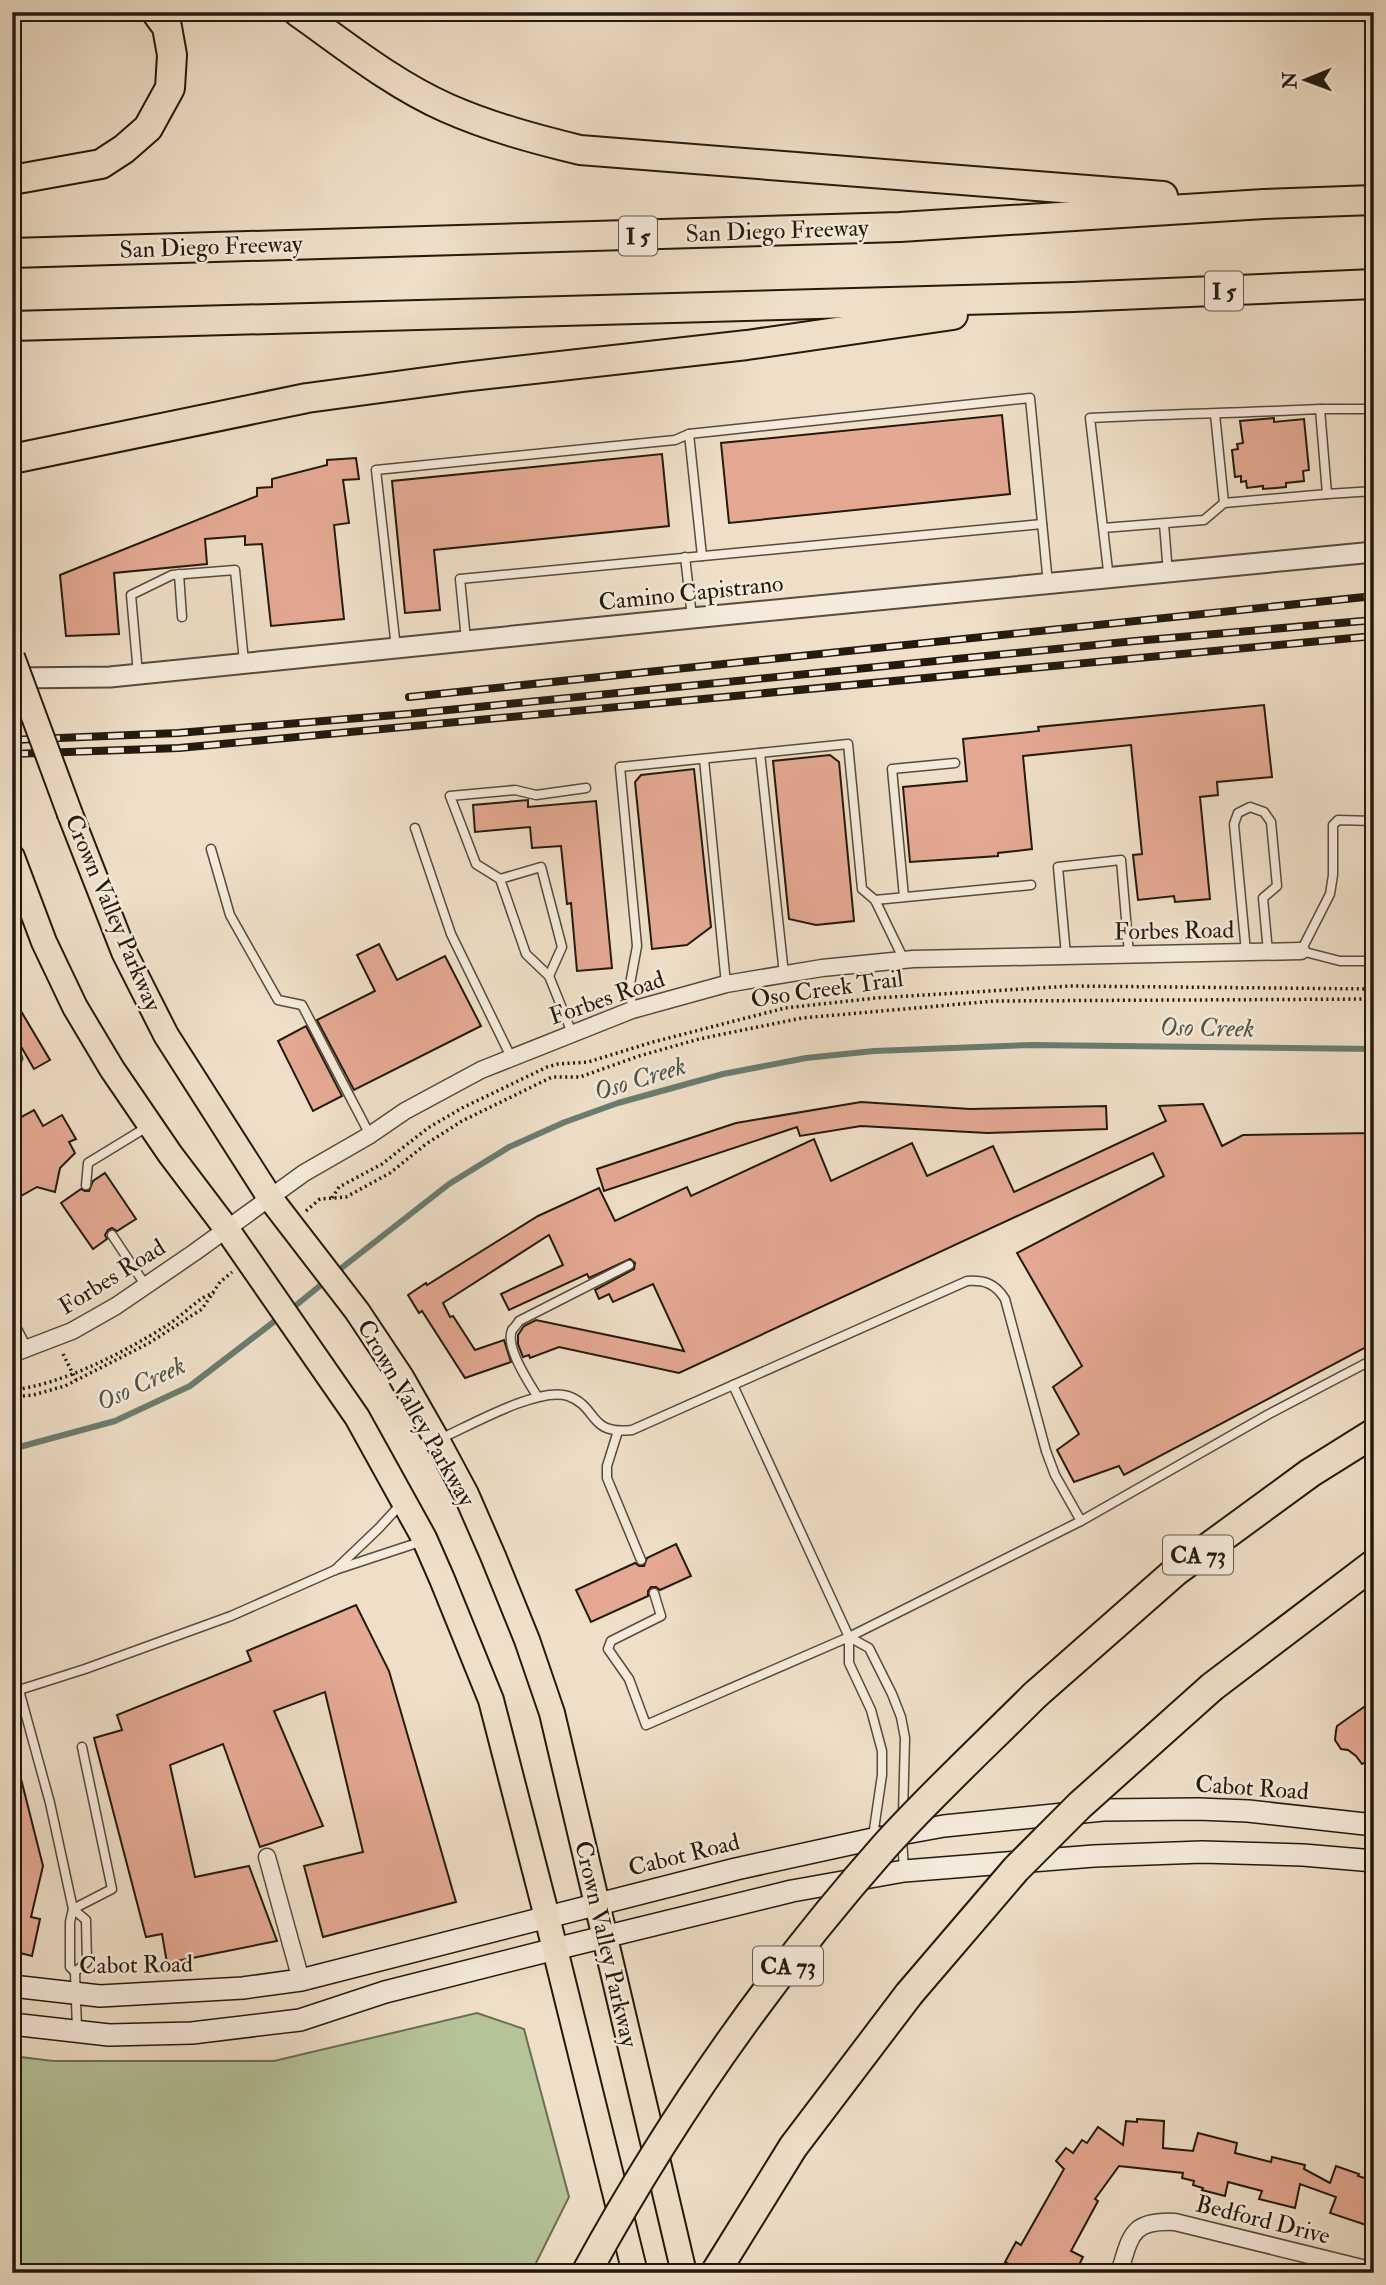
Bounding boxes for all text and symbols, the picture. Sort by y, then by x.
north arrow [1270,46,1340,116]
text: N [1278,71,1302,90]
street label: San Diego Freeway [685,212,870,250]
road number: I 5 [619,216,657,256]
street label: San Diego Freeway [119,228,304,266]
road number: I 5 [1205,272,1243,310]
street label: Camino Capistrano [597,568,785,618]
street label: Crown Valley Parkway [58,810,169,1017]
street label: Forbes Road [1114,914,1235,948]
street label: Oso Creek Trail [749,963,905,1015]
street label: Forbes Road [545,964,669,1032]
water label: Oso Creek [1159,1011,1255,1045]
water label: Oso Creek [590,1050,690,1108]
street label: Forbes Road [53,1232,171,1322]
street label: Crown Valley Parkway [350,1314,482,1512]
water label: Oso Creek [91,1350,191,1418]
road number: CA 73 [1163,1536,1233,1574]
street label: Cabot Road [1194,1769,1310,1807]
street label: Cabot Road [625,1826,743,1884]
street label: Crown Valley Parkway [567,1838,645,2051]
road number: CA 73 [753,1946,823,1985]
street label: Cabot Road [79,1949,193,1981]
street label: Bedford Drive [1193,2188,1333,2252]

